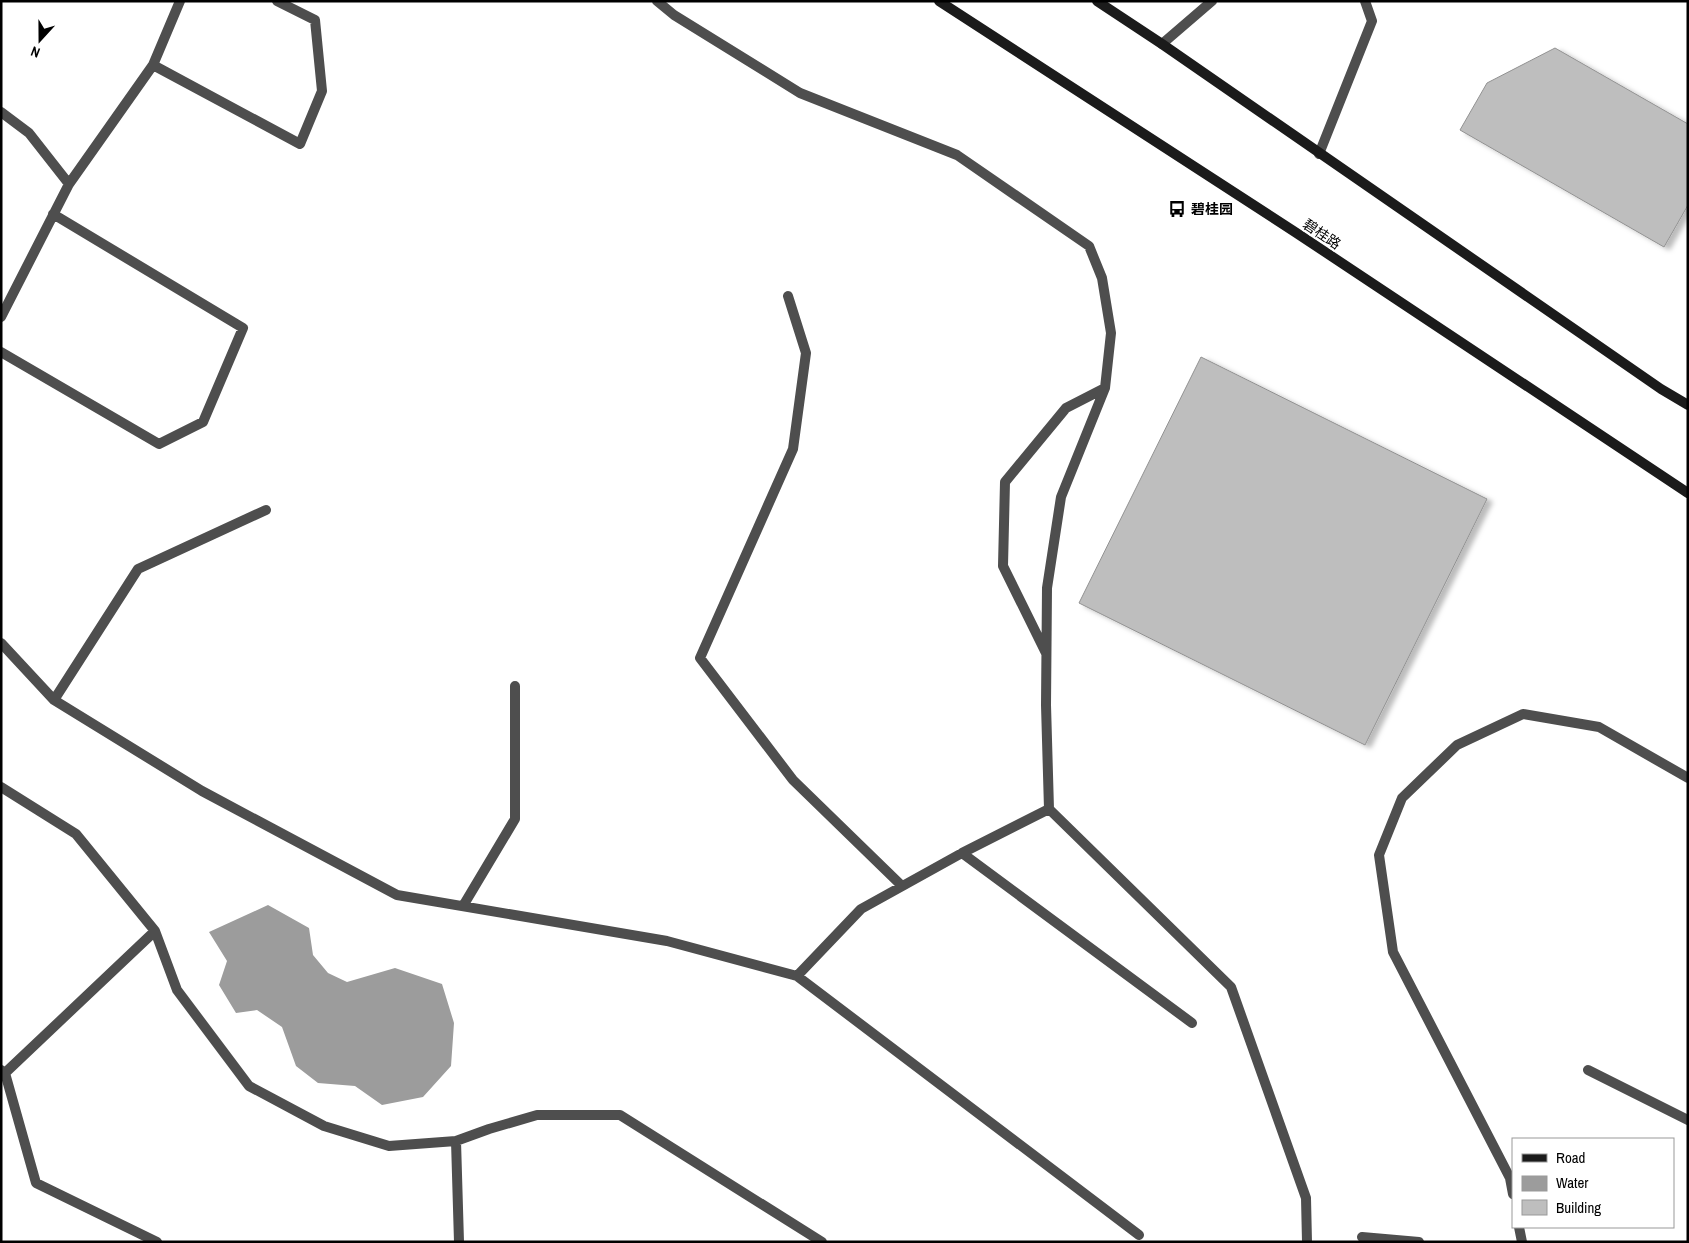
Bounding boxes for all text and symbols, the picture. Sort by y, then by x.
north arrow [15,15,65,65]
text: N [28,42,42,62]
bus stop icon: 碧桂园 [1167,199,1187,219]
place label: 碧桂园 [1191,200,1233,218]
street label: 碧桂路 [1300,215,1344,253]
legend [1512,1138,1674,1228]
text: Road [1556,1147,1585,1168]
text: Water [1556,1172,1588,1193]
text: Building [1556,1197,1601,1218]

